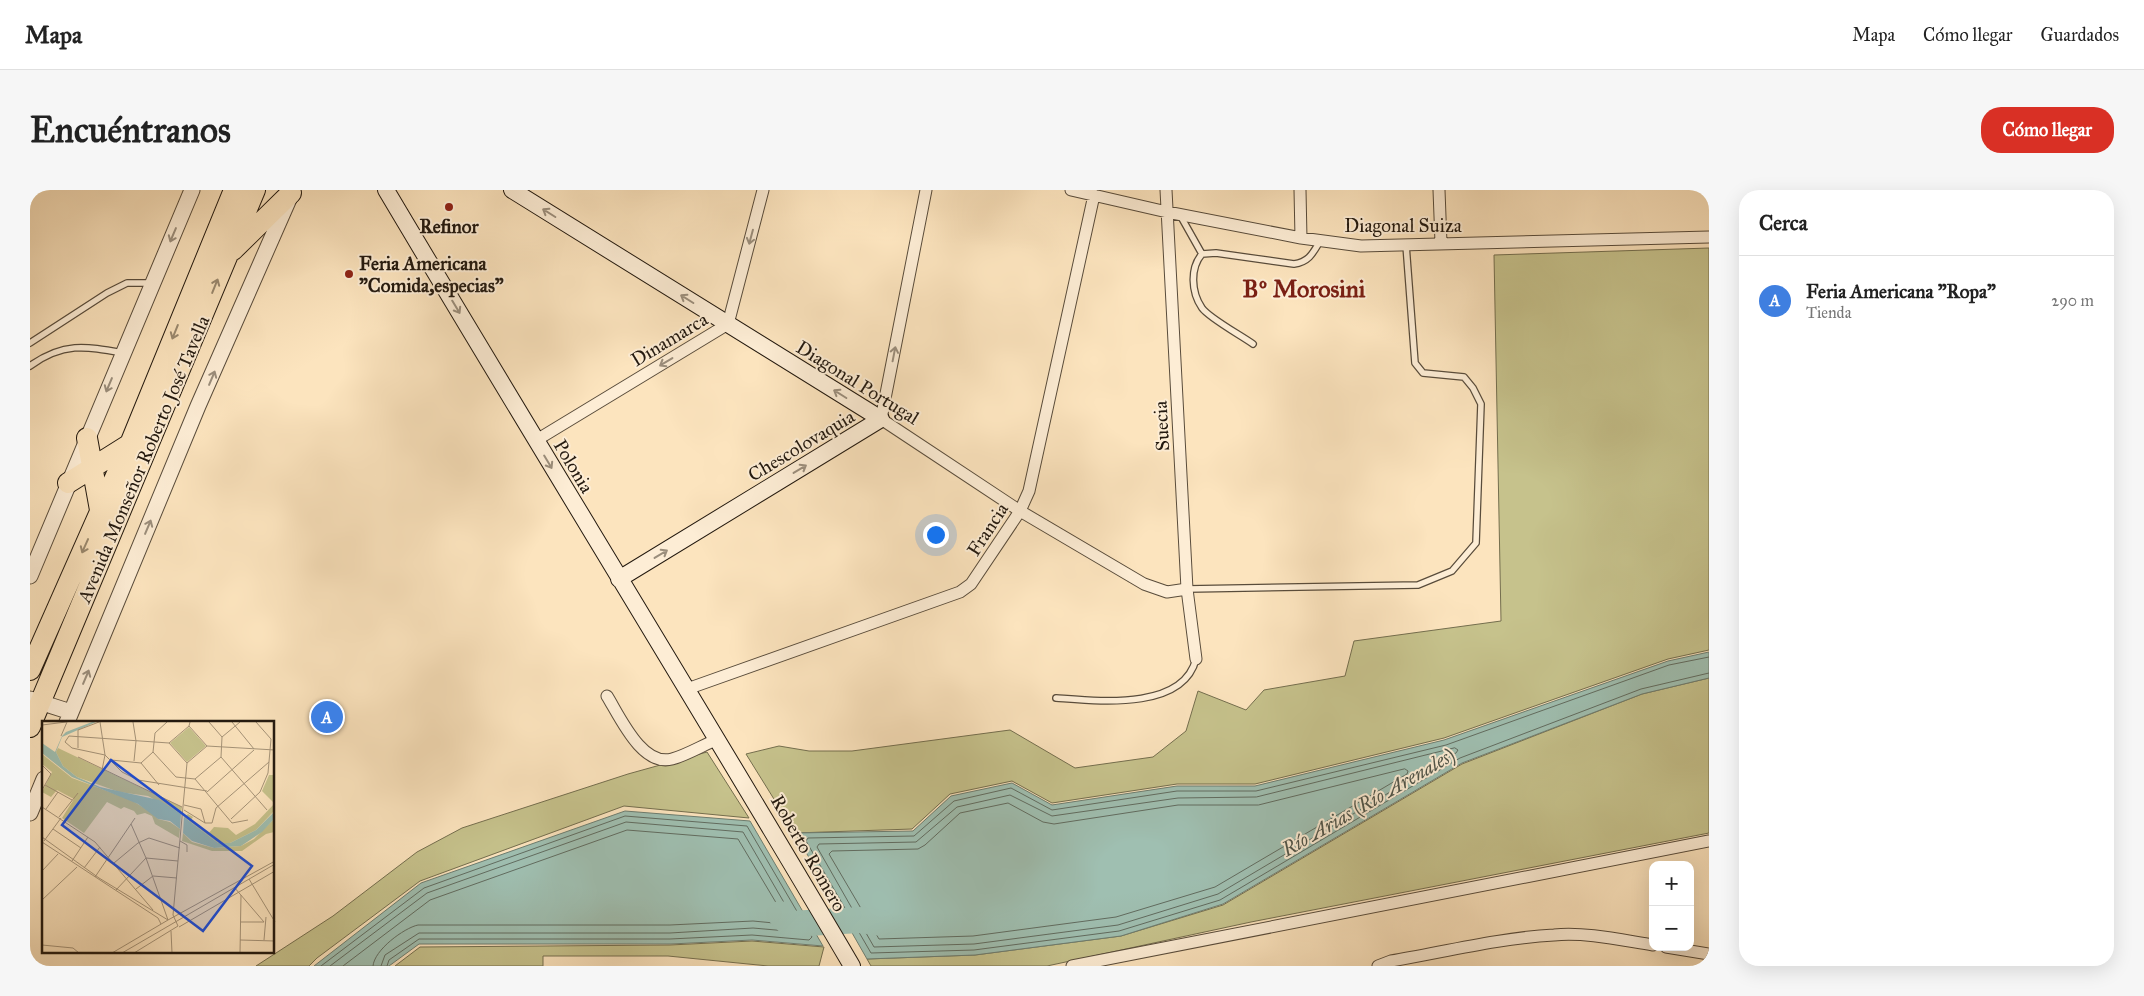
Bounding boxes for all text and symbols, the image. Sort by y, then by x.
text: Mapa [25,20,82,50]
text: Mapa [1852,24,1895,46]
text: Cómo llegar [1923,24,2013,46]
text: Guardados [2041,24,2119,46]
button: Cómo llegar [1981,107,2114,153]
text: Encuéntranos [30,109,231,152]
marker: Refinor [443,201,455,213]
one-way arrow [542,208,556,219]
text: Cerca [1759,210,1808,236]
street label: Diagonal Suiza [1344,214,1463,238]
place label: Refinor [419,215,479,238]
one-way arrow [167,227,177,242]
one-way arrow [746,229,755,245]
place label: Feria Americana "Comida,especias" [359,252,504,298]
marker: Feria Americana "Comida,especias" [343,268,355,280]
district label: Bº Morosini [1243,274,1366,304]
one-way arrow [210,279,220,294]
text: Feria Americana "Ropa" [1806,280,1996,303]
text: A [1770,291,1780,310]
text: 290 m [2051,291,2094,310]
one-way arrow [680,294,694,304]
one-way arrow [451,300,461,315]
text: Tienda [1806,303,1851,322]
street label: Dinamarca [627,307,713,371]
street label: Avenida Monseñor Roberto José Tavella [72,311,216,608]
one-way arrow [170,324,180,339]
street label: Diagonal Portugal [792,335,924,431]
one-way arrow [890,347,899,363]
one-way arrow [659,357,673,367]
one-way arrow [207,371,217,386]
one-way arrow [104,377,113,392]
one-way arrow [833,388,847,399]
street label: Suecia [1149,399,1174,452]
street label: Chescolovaquia [744,404,860,487]
street label: Polonia [549,435,599,498]
one-way arrow [544,454,554,468]
one-way arrow [792,464,806,474]
street label: Francia [962,498,1014,560]
one-way arrow [144,520,154,535]
your location [923,522,949,548]
one-way arrow [79,538,89,553]
one-way arrow [654,548,668,559]
one-way arrow [81,670,91,685]
pin: A [311,698,343,736]
inset map [42,721,275,954]
water label: Río Arias (Río Arenales) [1276,742,1460,863]
street label: Roberto Romero [766,791,851,916]
map controls [1649,861,1694,951]
button: + [1649,861,1694,906]
button: − [1649,906,1694,951]

